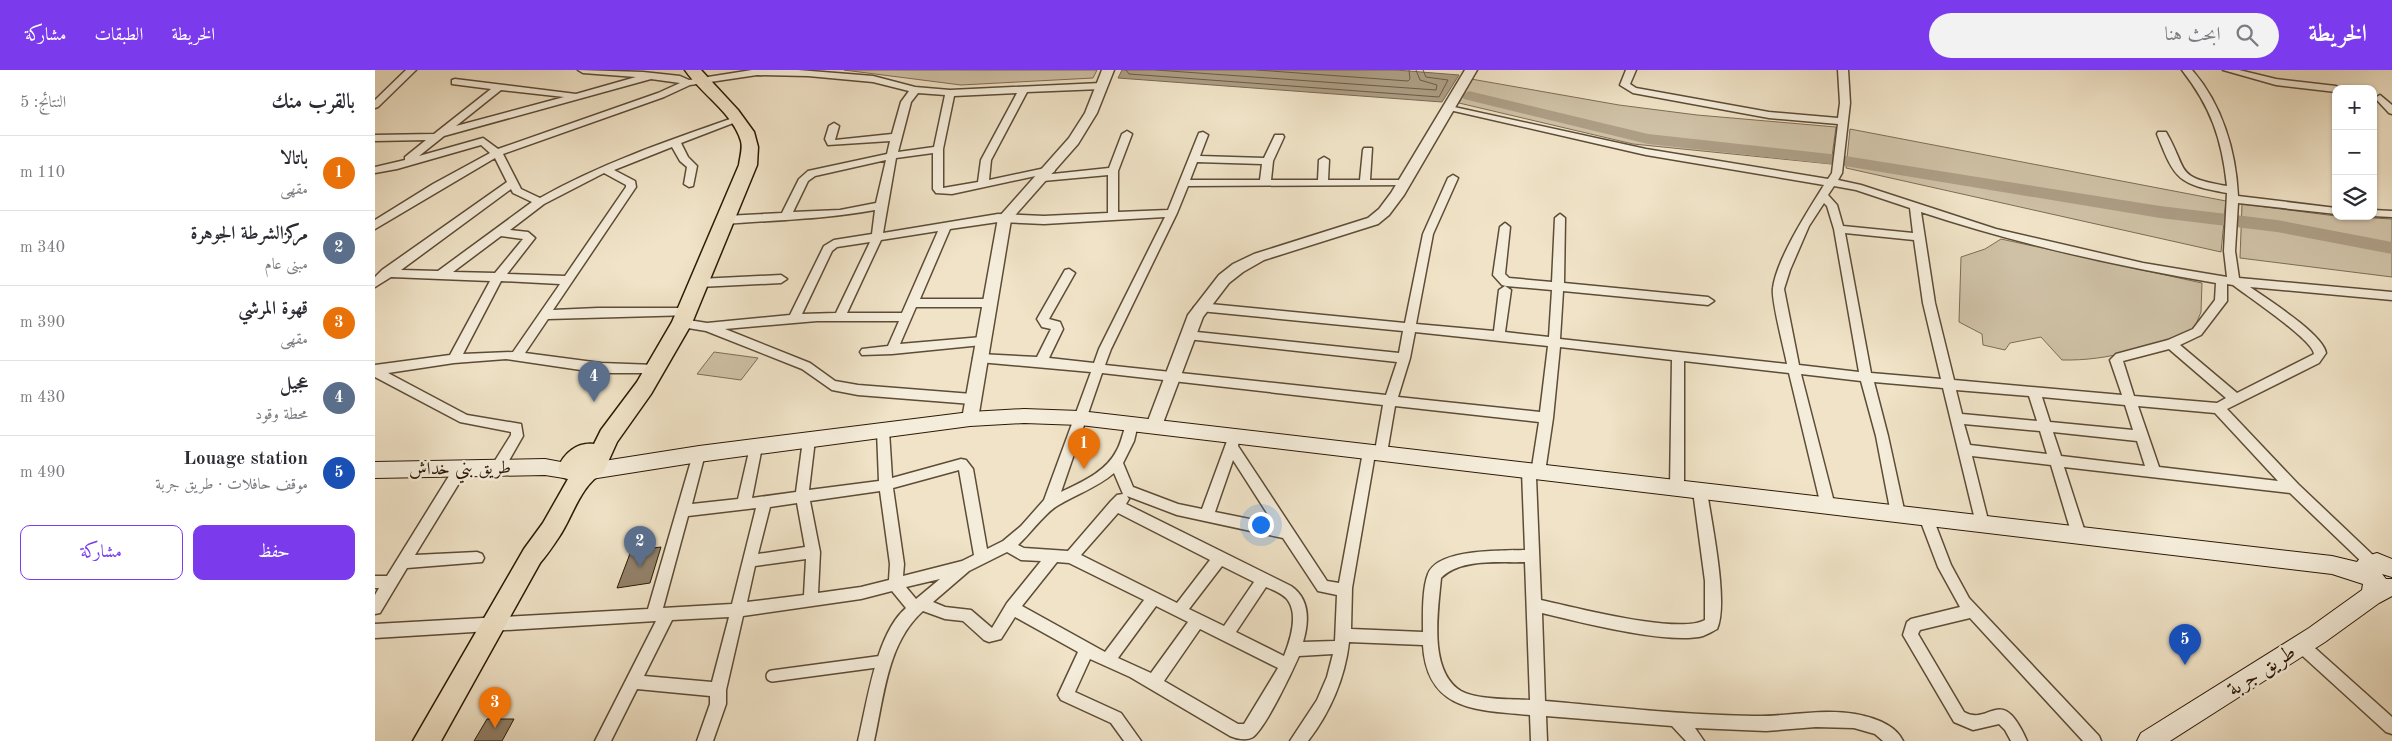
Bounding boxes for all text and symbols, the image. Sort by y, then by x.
search box [1929,13,2279,58]
icon: search [2233,21,2261,49]
text: الخريطة [2309,23,2367,47]
text: مشاركة [25,26,66,44]
text: الطبقات [94,26,143,44]
text: الخريطة [171,26,215,44]
text: ابحث هنا [2165,26,2221,45]
map controls [2332,85,2377,220]
button: + [2332,85,2377,130]
text: بالقرب منك [272,92,355,113]
text: النتائج: 5 [20,95,66,111]
button: − [2332,130,2377,175]
text: باتالا [280,150,308,169]
text: 110 m [20,165,65,181]
text: 1 [334,165,344,181]
button: layers [2332,175,2377,220]
text: مقهى [280,182,308,198]
text: مركزالشرطة الجوهرة [191,225,308,244]
text: 340 m [20,240,65,256]
text: 2 [334,240,344,256]
text: مبنى عام [265,257,308,273]
text: قهوة المرشي [238,300,308,319]
text: 390 m [20,315,65,331]
text: 3 [334,315,344,331]
text: مقهى [280,332,308,348]
pin: 4 [578,361,610,402]
text: عجيل [280,375,308,394]
text: 430 m [20,390,65,406]
text: 4 [334,390,344,406]
text: محطة وقود [255,407,308,423]
pin: 1 [1068,428,1100,469]
text: Louage station [183,450,308,469]
street label: طريق بني خداش [409,459,512,485]
text: 490 m [20,465,65,481]
text: 5 [334,465,344,481]
text: موقف حافلات · طريق جربة [155,477,308,493]
your location [1248,512,1274,538]
button: مشاركة [20,525,183,580]
button: حفظ [193,525,355,580]
pin: 2 [624,526,656,567]
pin: 5 [2169,624,2201,665]
street label: طريق جربة [2224,642,2300,702]
pin: 3 [479,687,511,728]

